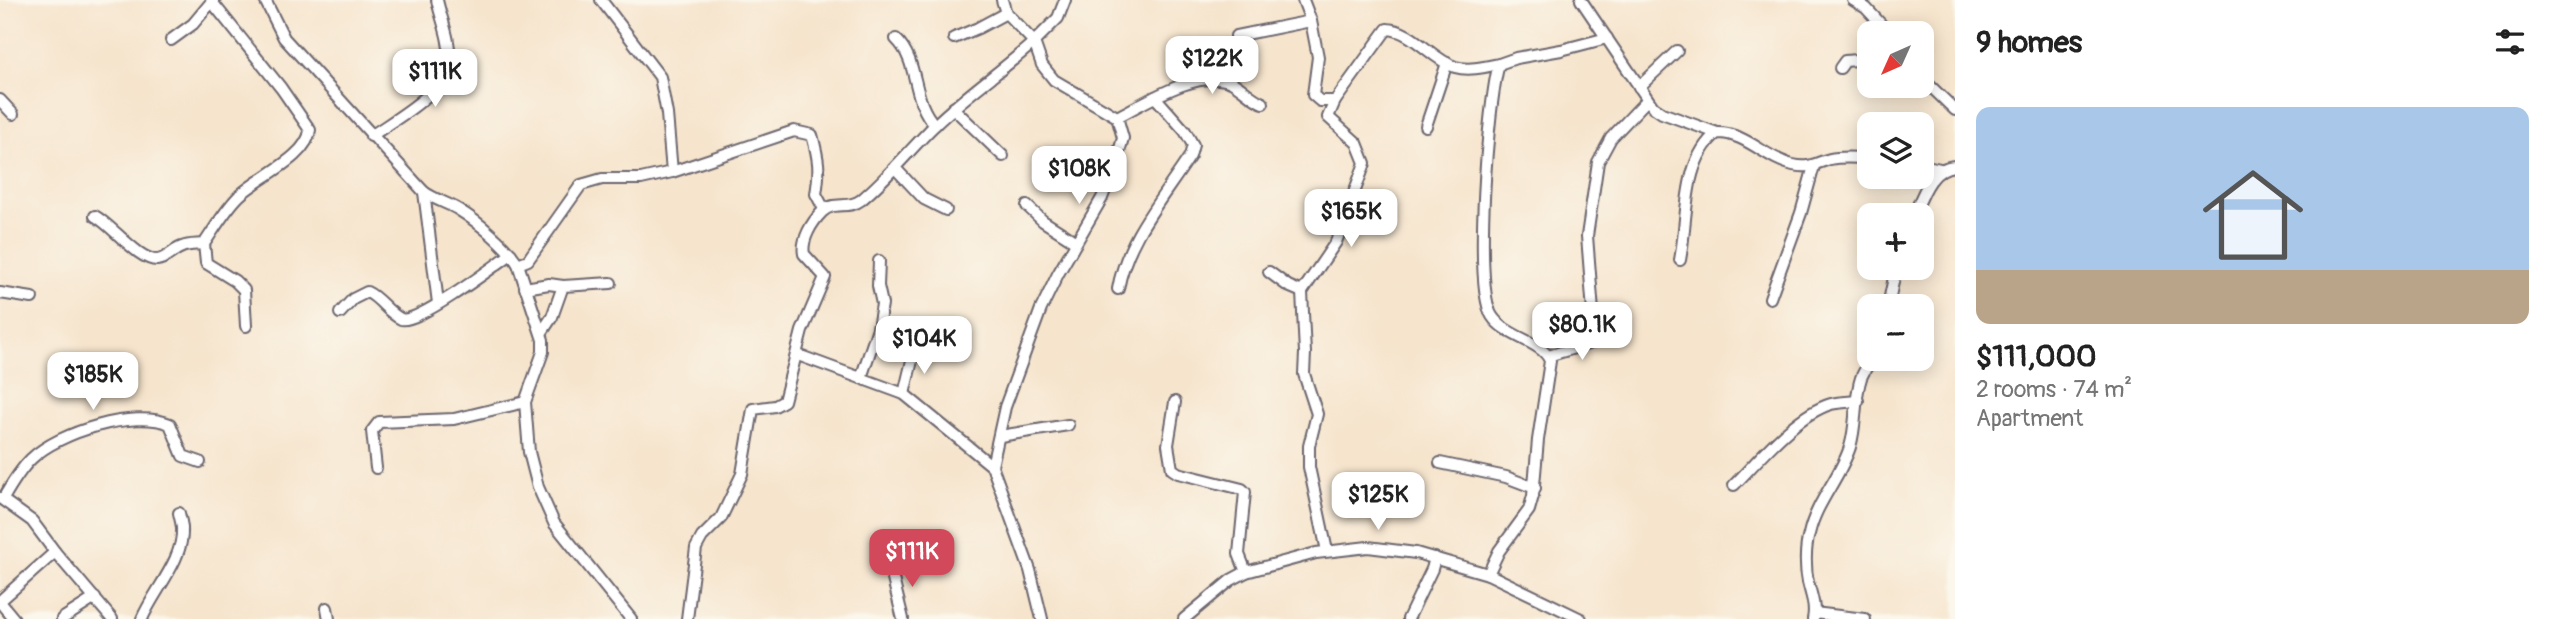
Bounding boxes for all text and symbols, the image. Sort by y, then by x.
north arrow [1857,21,1934,98]
map controls [1857,21,1934,371]
icon: filters [2491,23,2529,61]
text: 9 homes [1976,24,2082,61]
pin: $122K [1163,36,1261,96]
text: $122K [1181,44,1243,73]
pin: $111K [386,50,484,109]
text: $111K [408,57,462,86]
button: layers [1857,112,1934,189]
pin: $108K [1030,146,1128,206]
icon: home [2190,152,2316,278]
text: $108K [1048,154,1110,183]
pin: $165K [1302,190,1400,249]
text: $165K [1320,197,1382,226]
button: + [1857,203,1934,280]
button: − [1857,294,1934,371]
pin: $80.1K [1525,302,1639,362]
text: $80.1K [1548,310,1616,339]
pin: $104K [875,316,973,376]
text: $104K [892,324,956,353]
text: $111,000 [1976,338,2097,375]
pin: $185K [44,352,142,412]
text: $185K [63,360,123,389]
text: 2 rooms · 74 m² [1976,375,2132,404]
text: Apartment [1976,404,2083,433]
pin: $125K [1329,472,1427,532]
text: $125K [1348,480,1408,509]
pin: $111K [863,530,961,589]
text: $111K [885,537,939,566]

